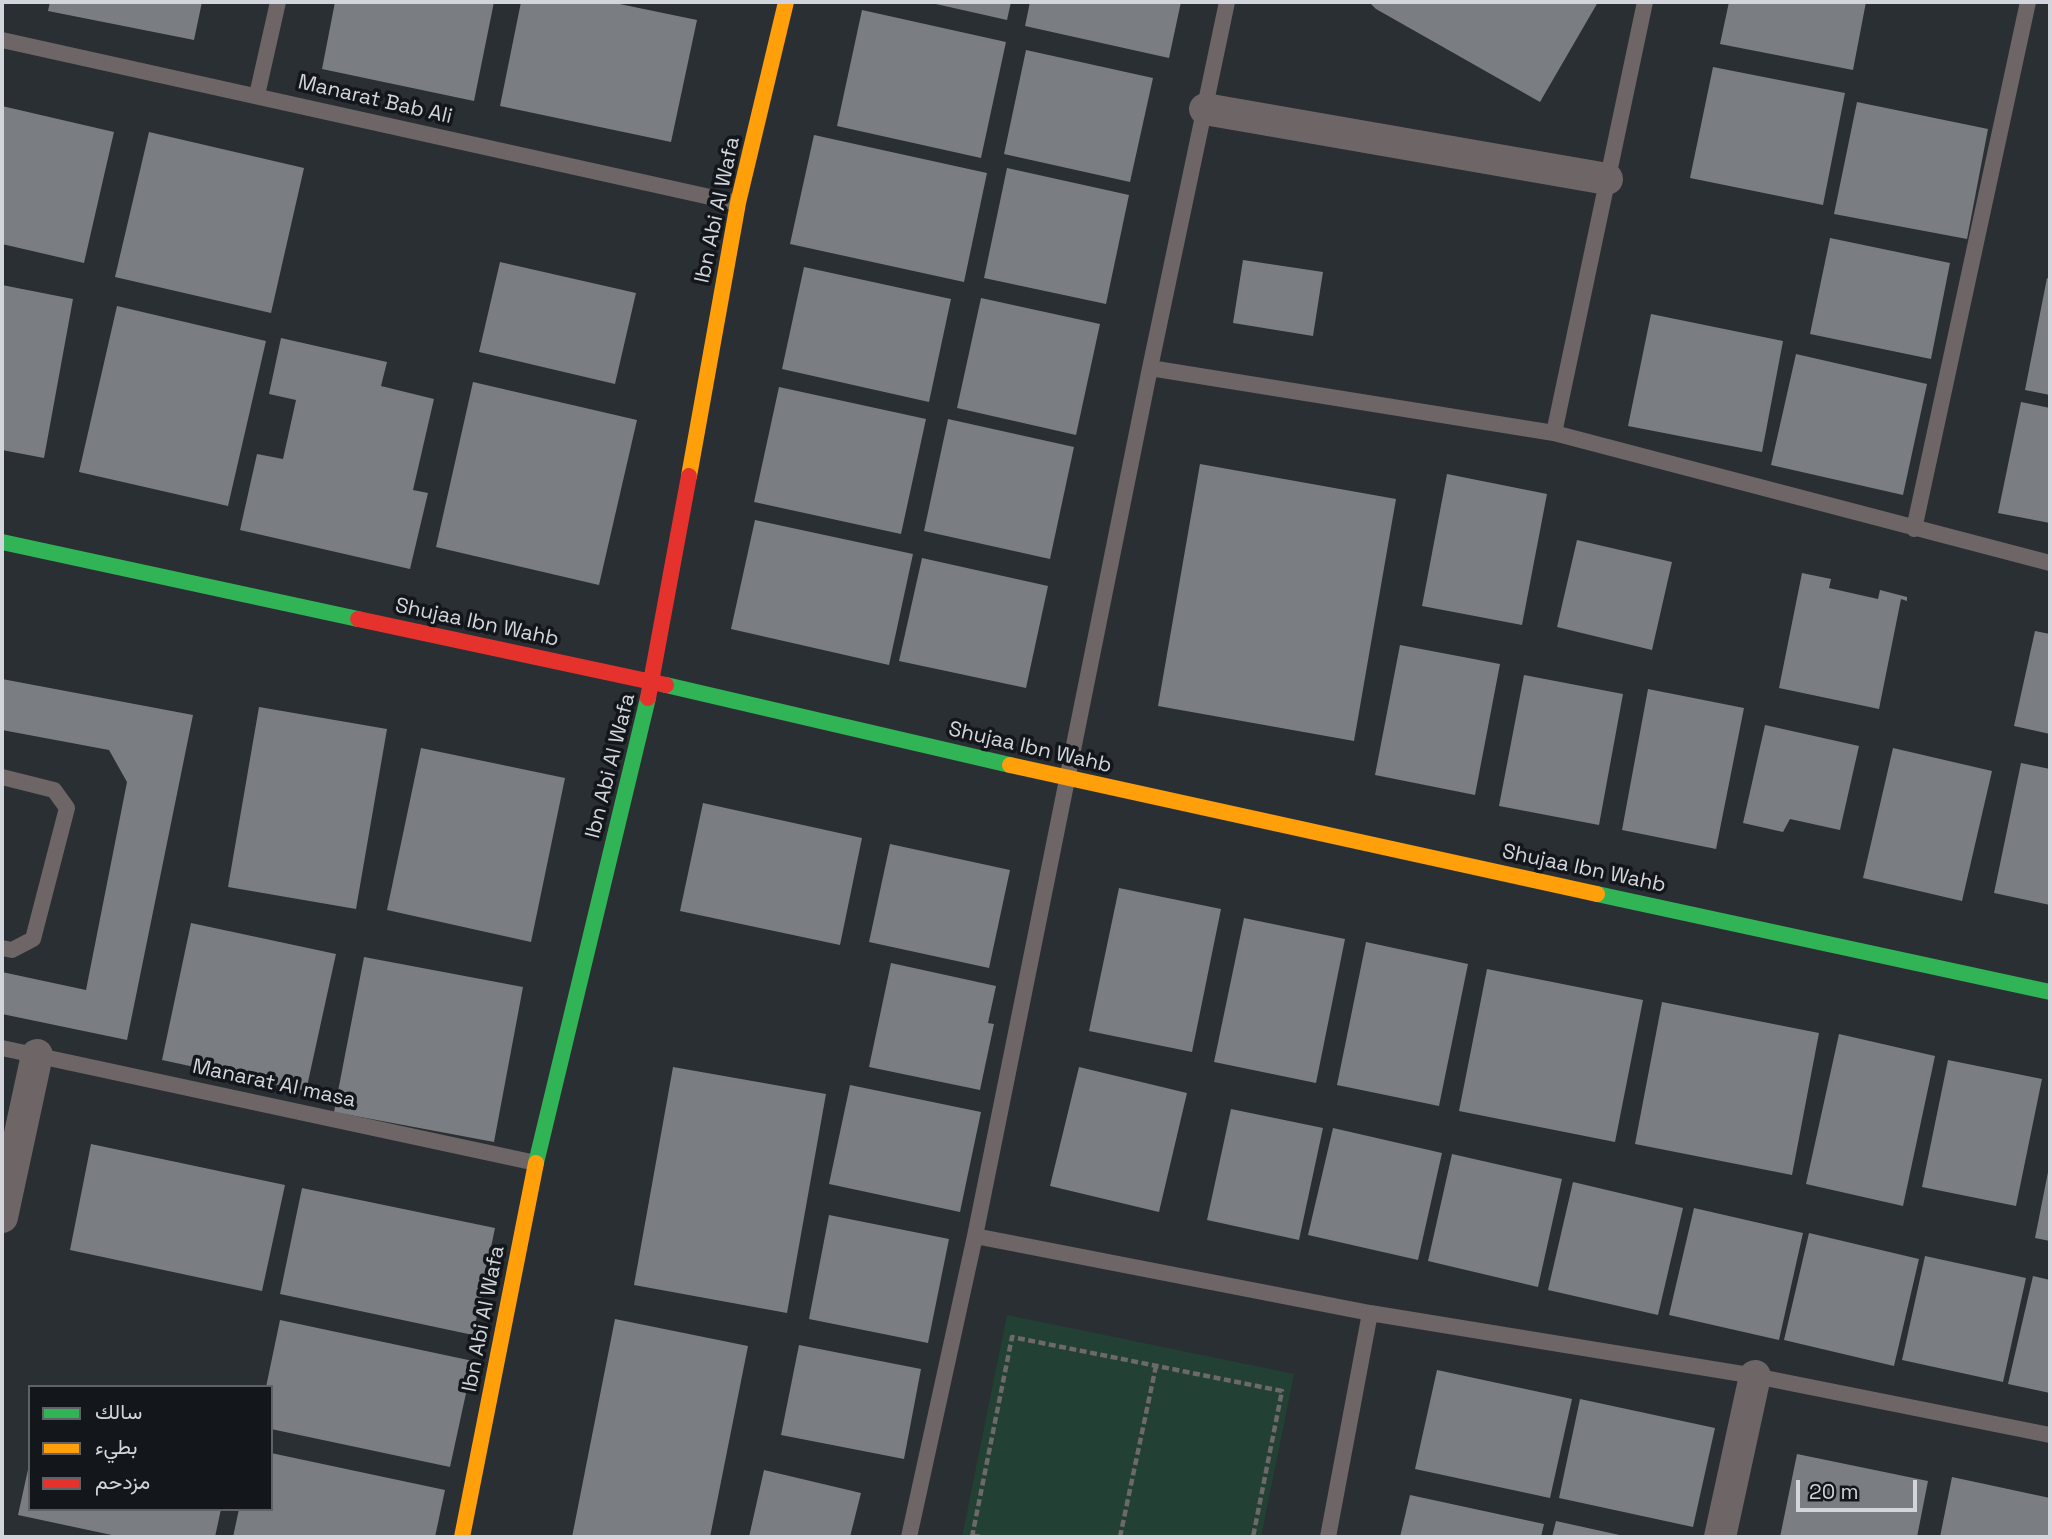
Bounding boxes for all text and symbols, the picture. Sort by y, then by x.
street label: Manarat Bab Ali [295,70,455,130]
street label: Ibn Abi Al Wafa [690,135,746,285]
street label: Shujaa Ibn Wahb [393,593,561,653]
street label: Ibn Abi Al Wafa [581,691,641,841]
street label: Shujaa Ibn Wahb [946,717,1114,779]
street label: Shujaa Ibn Wahb [1500,839,1668,899]
street label: Manarat Al masa [190,1054,358,1114]
street label: Ibn Abi Al Wafa [457,1244,511,1394]
legend [28,1385,273,1511]
text: سالك [95,1398,142,1425]
text: بطيء [95,1433,138,1460]
scale bar [1800,1466,1921,1510]
text: مزدحم [95,1468,150,1495]
text: 20 m [1809,1478,1859,1505]

